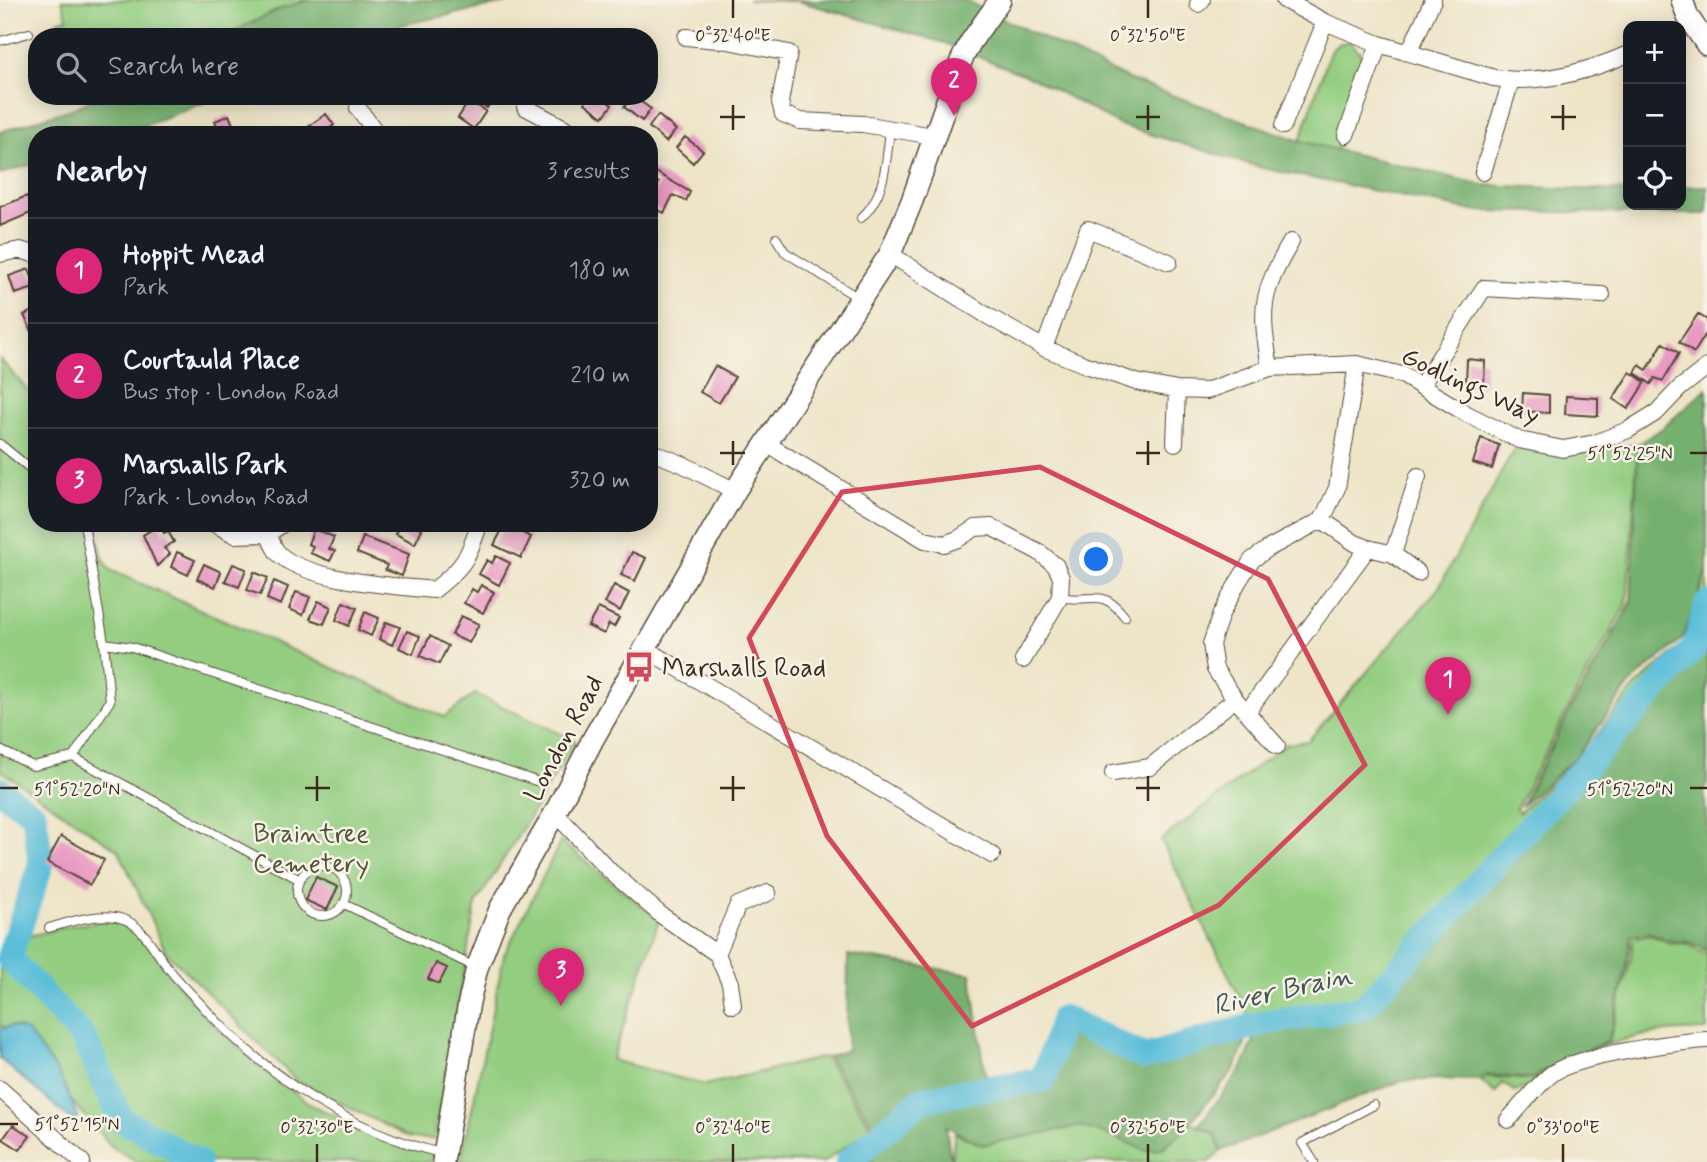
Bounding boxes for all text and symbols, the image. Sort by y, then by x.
map controls [1623,21,1686,210]
button: + [1623,21,1686,84]
text: 0°32'40"E [695,24,771,48]
text: 0°32'50"E [1110,24,1186,48]
search box [28,28,658,105]
icon: search [52,48,90,86]
text: Search here [108,50,239,84]
pin: 2 [931,58,977,116]
button: − [1623,84,1686,147]
button: locate [1623,147,1686,210]
text: Nearby [56,152,147,191]
text: 3 results [547,157,630,187]
text: Hoppit Mead [123,239,265,273]
text: 1 [74,256,84,286]
text: 180 m [569,256,630,286]
text: Park [123,273,169,303]
street label: Godlings Way [1394,340,1545,436]
text: Courtauld Place [123,344,300,378]
text: 2 [73,361,85,391]
text: 210 m [570,361,630,391]
text: Bus stop · London Road [123,378,339,408]
text: 51°52'25"N [1587,442,1673,466]
text: Marshalls Park [123,449,287,483]
text: 3 [74,466,84,496]
text: 320 m [569,466,630,496]
text: Park · London Road [123,483,309,513]
your location [1079,542,1113,576]
bus stop icon: Marshalls Road [622,650,656,684]
place label: Marshalls Road [662,652,826,686]
pin: 1 [1425,657,1471,715]
street label: London Road [517,670,612,808]
text: 51°52'20"N [34,778,120,802]
text: 51°52'20"N [1587,778,1673,802]
park label: Braintree Cemetery [253,818,369,882]
pin: 3 [538,948,584,1006]
water label: River Brain [1209,957,1356,1025]
text: 51°52'15"N [35,1113,119,1137]
text: 0°32'30"E [280,1116,354,1140]
text: 0°32'40"E [695,1116,771,1140]
text: 0°32'50"E [1110,1116,1186,1140]
text: 0°33'00"E [1526,1116,1600,1140]

